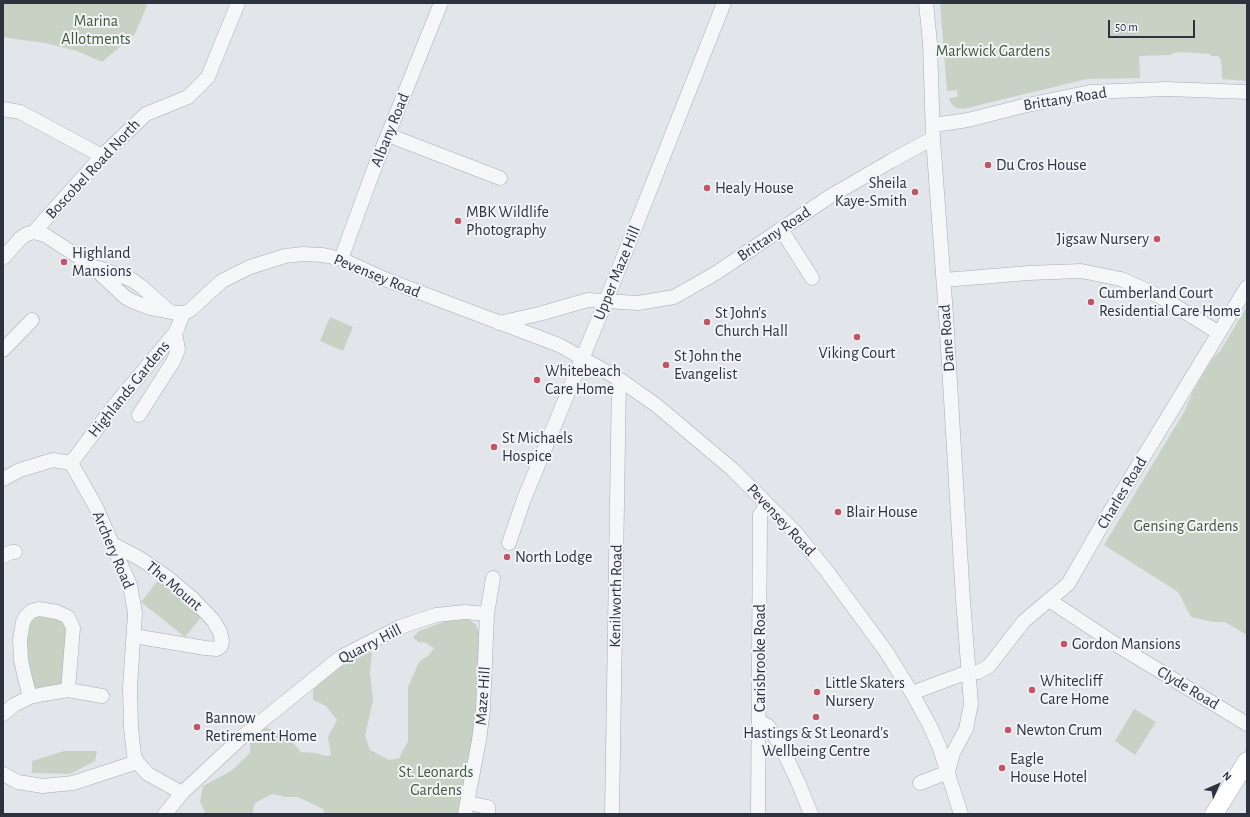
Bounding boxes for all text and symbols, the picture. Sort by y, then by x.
park label: Marina Allotments [61,11,131,49]
scale bar [1110,12,1197,38]
text: 50 m [1115,21,1138,33]
park label: Markwick Gardens [936,41,1050,61]
street label: Brittany Road [1022,83,1108,115]
street label: Albany Road [367,90,413,170]
street label: Boscobel Road North [42,115,144,223]
place label: Du Cros House [996,155,1087,175]
marker: Du Cros House [983,160,993,170]
place label: Sheila Kaye-Smith [835,173,907,211]
place label: Healy House [715,178,794,198]
marker: Healy House [702,183,712,193]
marker: Sheila Kaye-Smith [910,187,920,197]
place label: MBK Wildlife Photography [466,202,549,240]
street label: Brittany Road [734,203,814,265]
marker: MBK Wildlife Photography [453,216,463,226]
street label: Upper Maze Hill [589,223,645,323]
place label: Jigsaw Nursery [1056,229,1149,249]
marker: Jigsaw Nursery [1152,234,1162,244]
place label: Highland Mansions [72,243,132,281]
street label: Pevensey Road [331,250,423,302]
marker: Highland Mansions [59,257,69,267]
place label: Cumberland Court Residential Care Home [1099,283,1241,321]
marker: Cumberland Court Residential Care Home [1086,297,1096,307]
place label: St John's Church Hall [715,303,788,341]
street label: Dane Road [935,304,959,372]
marker: St John's Church Hall [702,317,712,327]
marker: Viking Court [852,332,862,342]
street label: Highlands Gardens [84,337,174,441]
place label: Viking Court [819,343,895,363]
place label: St John the Evangelist [674,346,742,384]
marker: St John the Evangelist [661,360,671,370]
place label: Whitebeach Care Home [545,361,621,399]
marker: Whitebeach Care Home [532,375,542,385]
place label: St Michaels Hospice [502,428,573,466]
marker: St Michaels Hospice [489,442,499,452]
street label: Charles Road [1093,453,1151,533]
street label: Pevensey Road [743,480,819,560]
place label: Blair House [846,502,918,522]
marker: Blair House [833,507,843,517]
street label: Archery Road [88,508,138,592]
park label: Gensing Gardens [1133,516,1239,536]
street label: Kenilworth Road [606,544,626,648]
place label: North Lodge [515,547,592,567]
marker: North Lodge [502,552,512,562]
street label: The Mount [142,557,206,615]
street label: Carisbrooke Road [750,604,770,712]
street label: Quarry Hill [335,620,405,668]
place label: Gordon Mansions [1072,634,1181,654]
marker: Gordon Mansions [1059,639,1069,649]
street label: Clyde Road [1153,662,1223,714]
street label: Maze Hill [471,666,495,726]
place label: Whitecliff Care Home [1040,671,1109,709]
place label: Little Skaters Nursery [825,673,905,711]
marker: Whitecliff Care Home [1027,685,1037,695]
marker: Little Skaters Nursery [812,687,822,697]
place label: Bannow Retirement Home [205,708,317,746]
marker: Hastings & St Leonard's Wellbeing Centre [811,712,821,722]
place label: Newton Crum [1016,720,1102,740]
marker: Bannow Retirement Home [192,722,202,732]
place label: Hastings & St Leonard's Wellbeing Centre [743,723,889,761]
marker: Newton Crum [1003,725,1013,735]
place label: Eagle House Hotel [1010,749,1087,787]
park label: St. Leonards Gardens [399,762,473,800]
marker: Eagle House Hotel [997,763,1007,773]
north arrow [1198,765,1238,805]
text: N [1220,770,1233,783]

